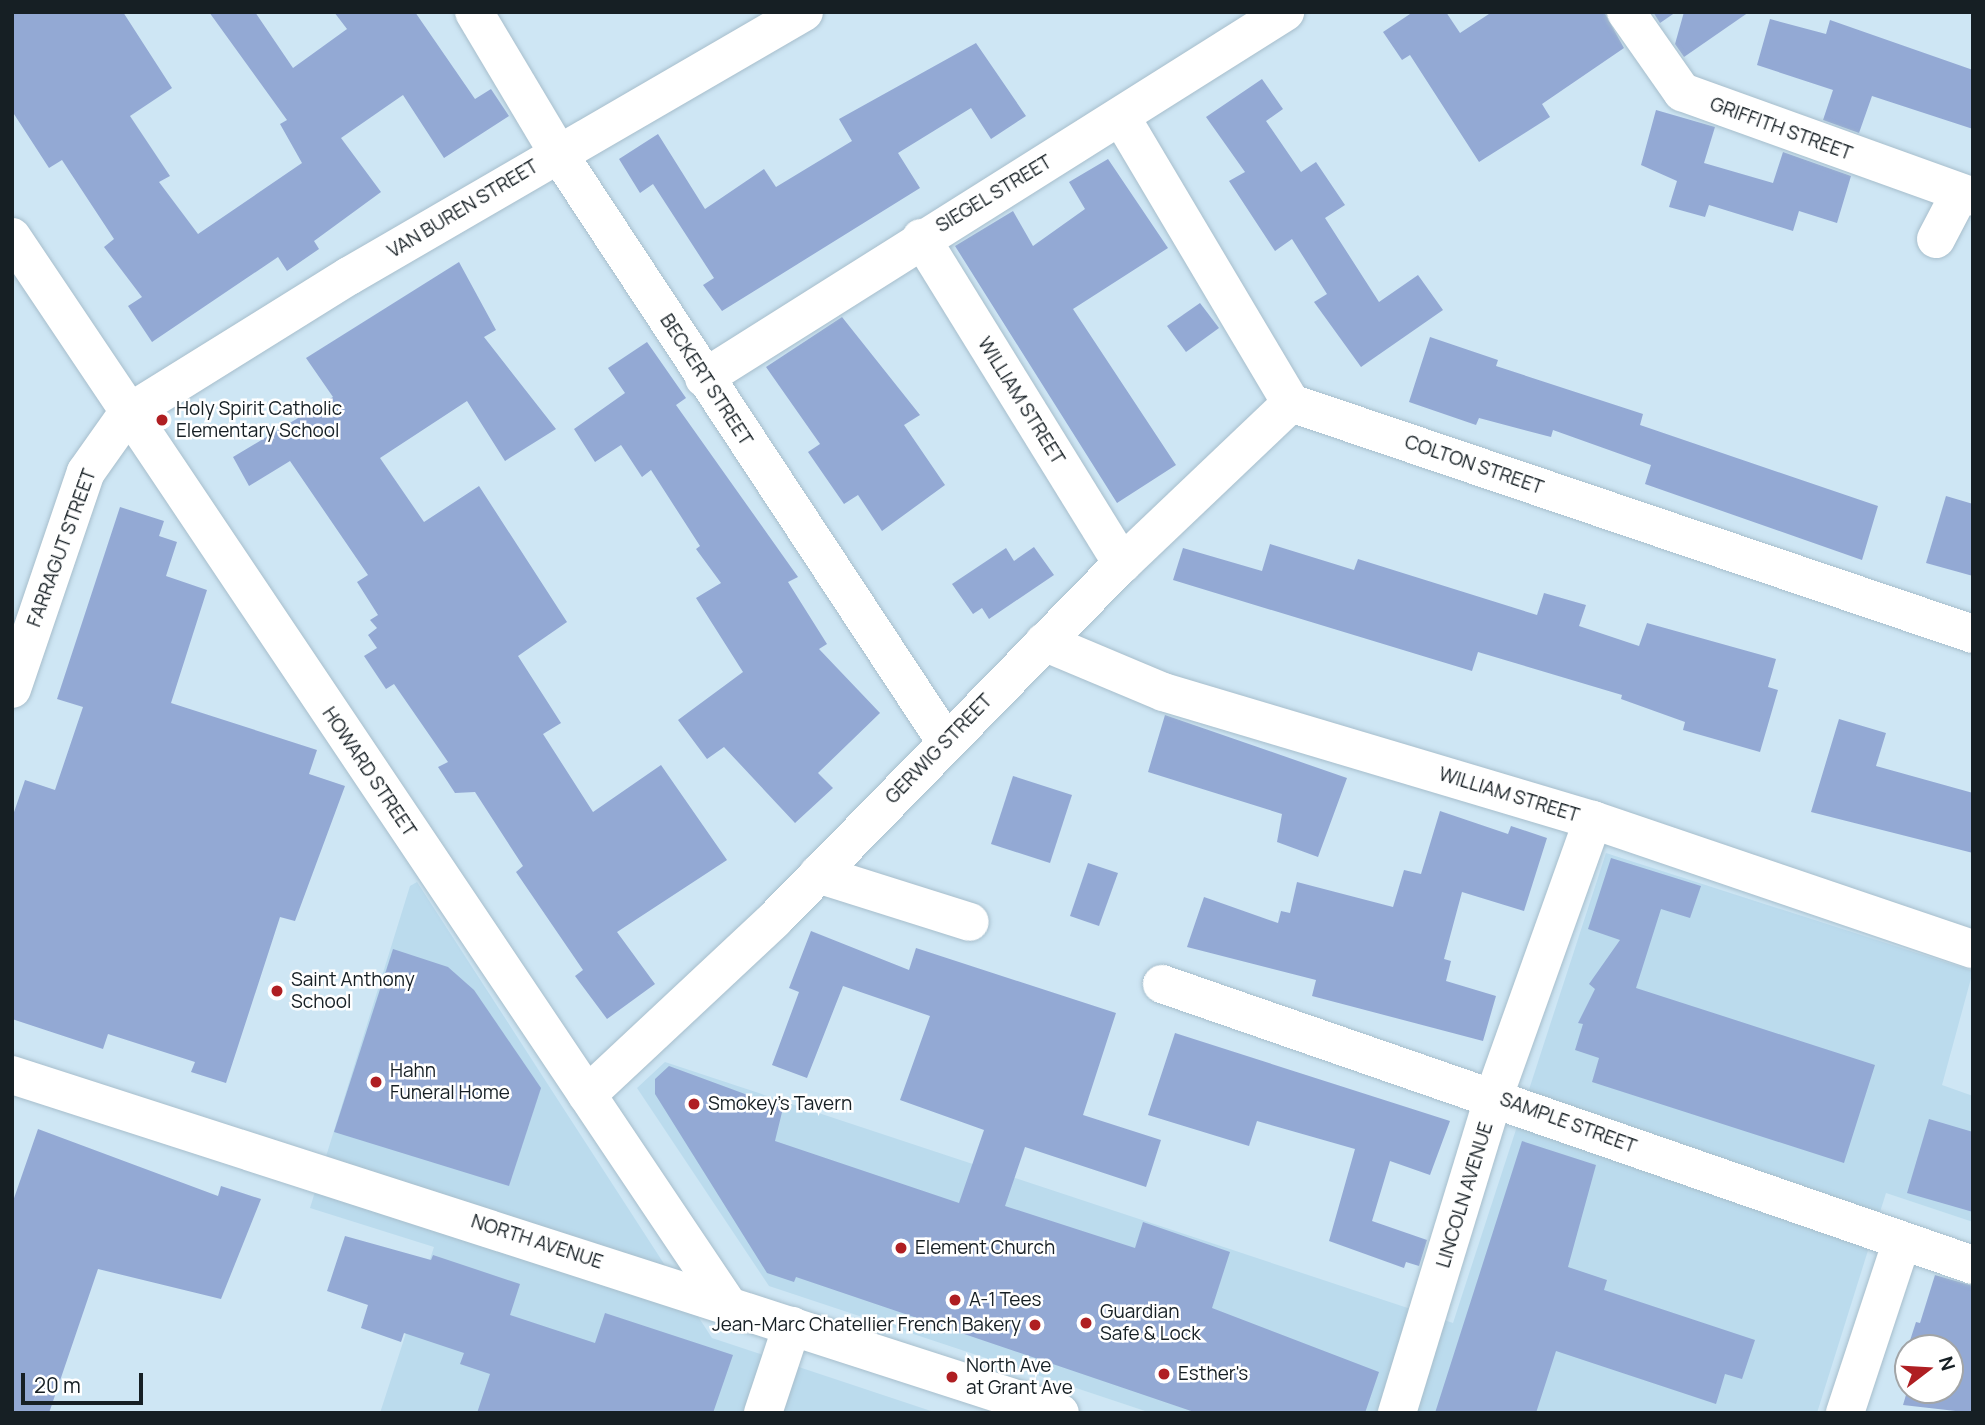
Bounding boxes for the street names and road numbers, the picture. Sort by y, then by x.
street label: GRIFFITH STREET [1707,93,1855,165]
street label: SIEGEL STREET [931,150,1057,238]
street label: VAN BUREN STREET [384,155,542,263]
street label: BECKERT STREET [655,310,757,450]
street label: WILLIAM STREET [973,333,1069,469]
street label: COLTON STREET [1402,431,1546,499]
street label: FARRAGUT STREET [23,466,101,630]
street label: GERWIG STREET [881,689,997,809]
street label: HOWARD STREET [317,703,421,841]
street label: WILLIAM STREET [1436,763,1582,827]
street label: SAMPLE STREET [1497,1088,1639,1158]
street label: LINCOLN AVENUE [1432,1119,1498,1271]
street label: NORTH AVENUE [468,1210,606,1274]

